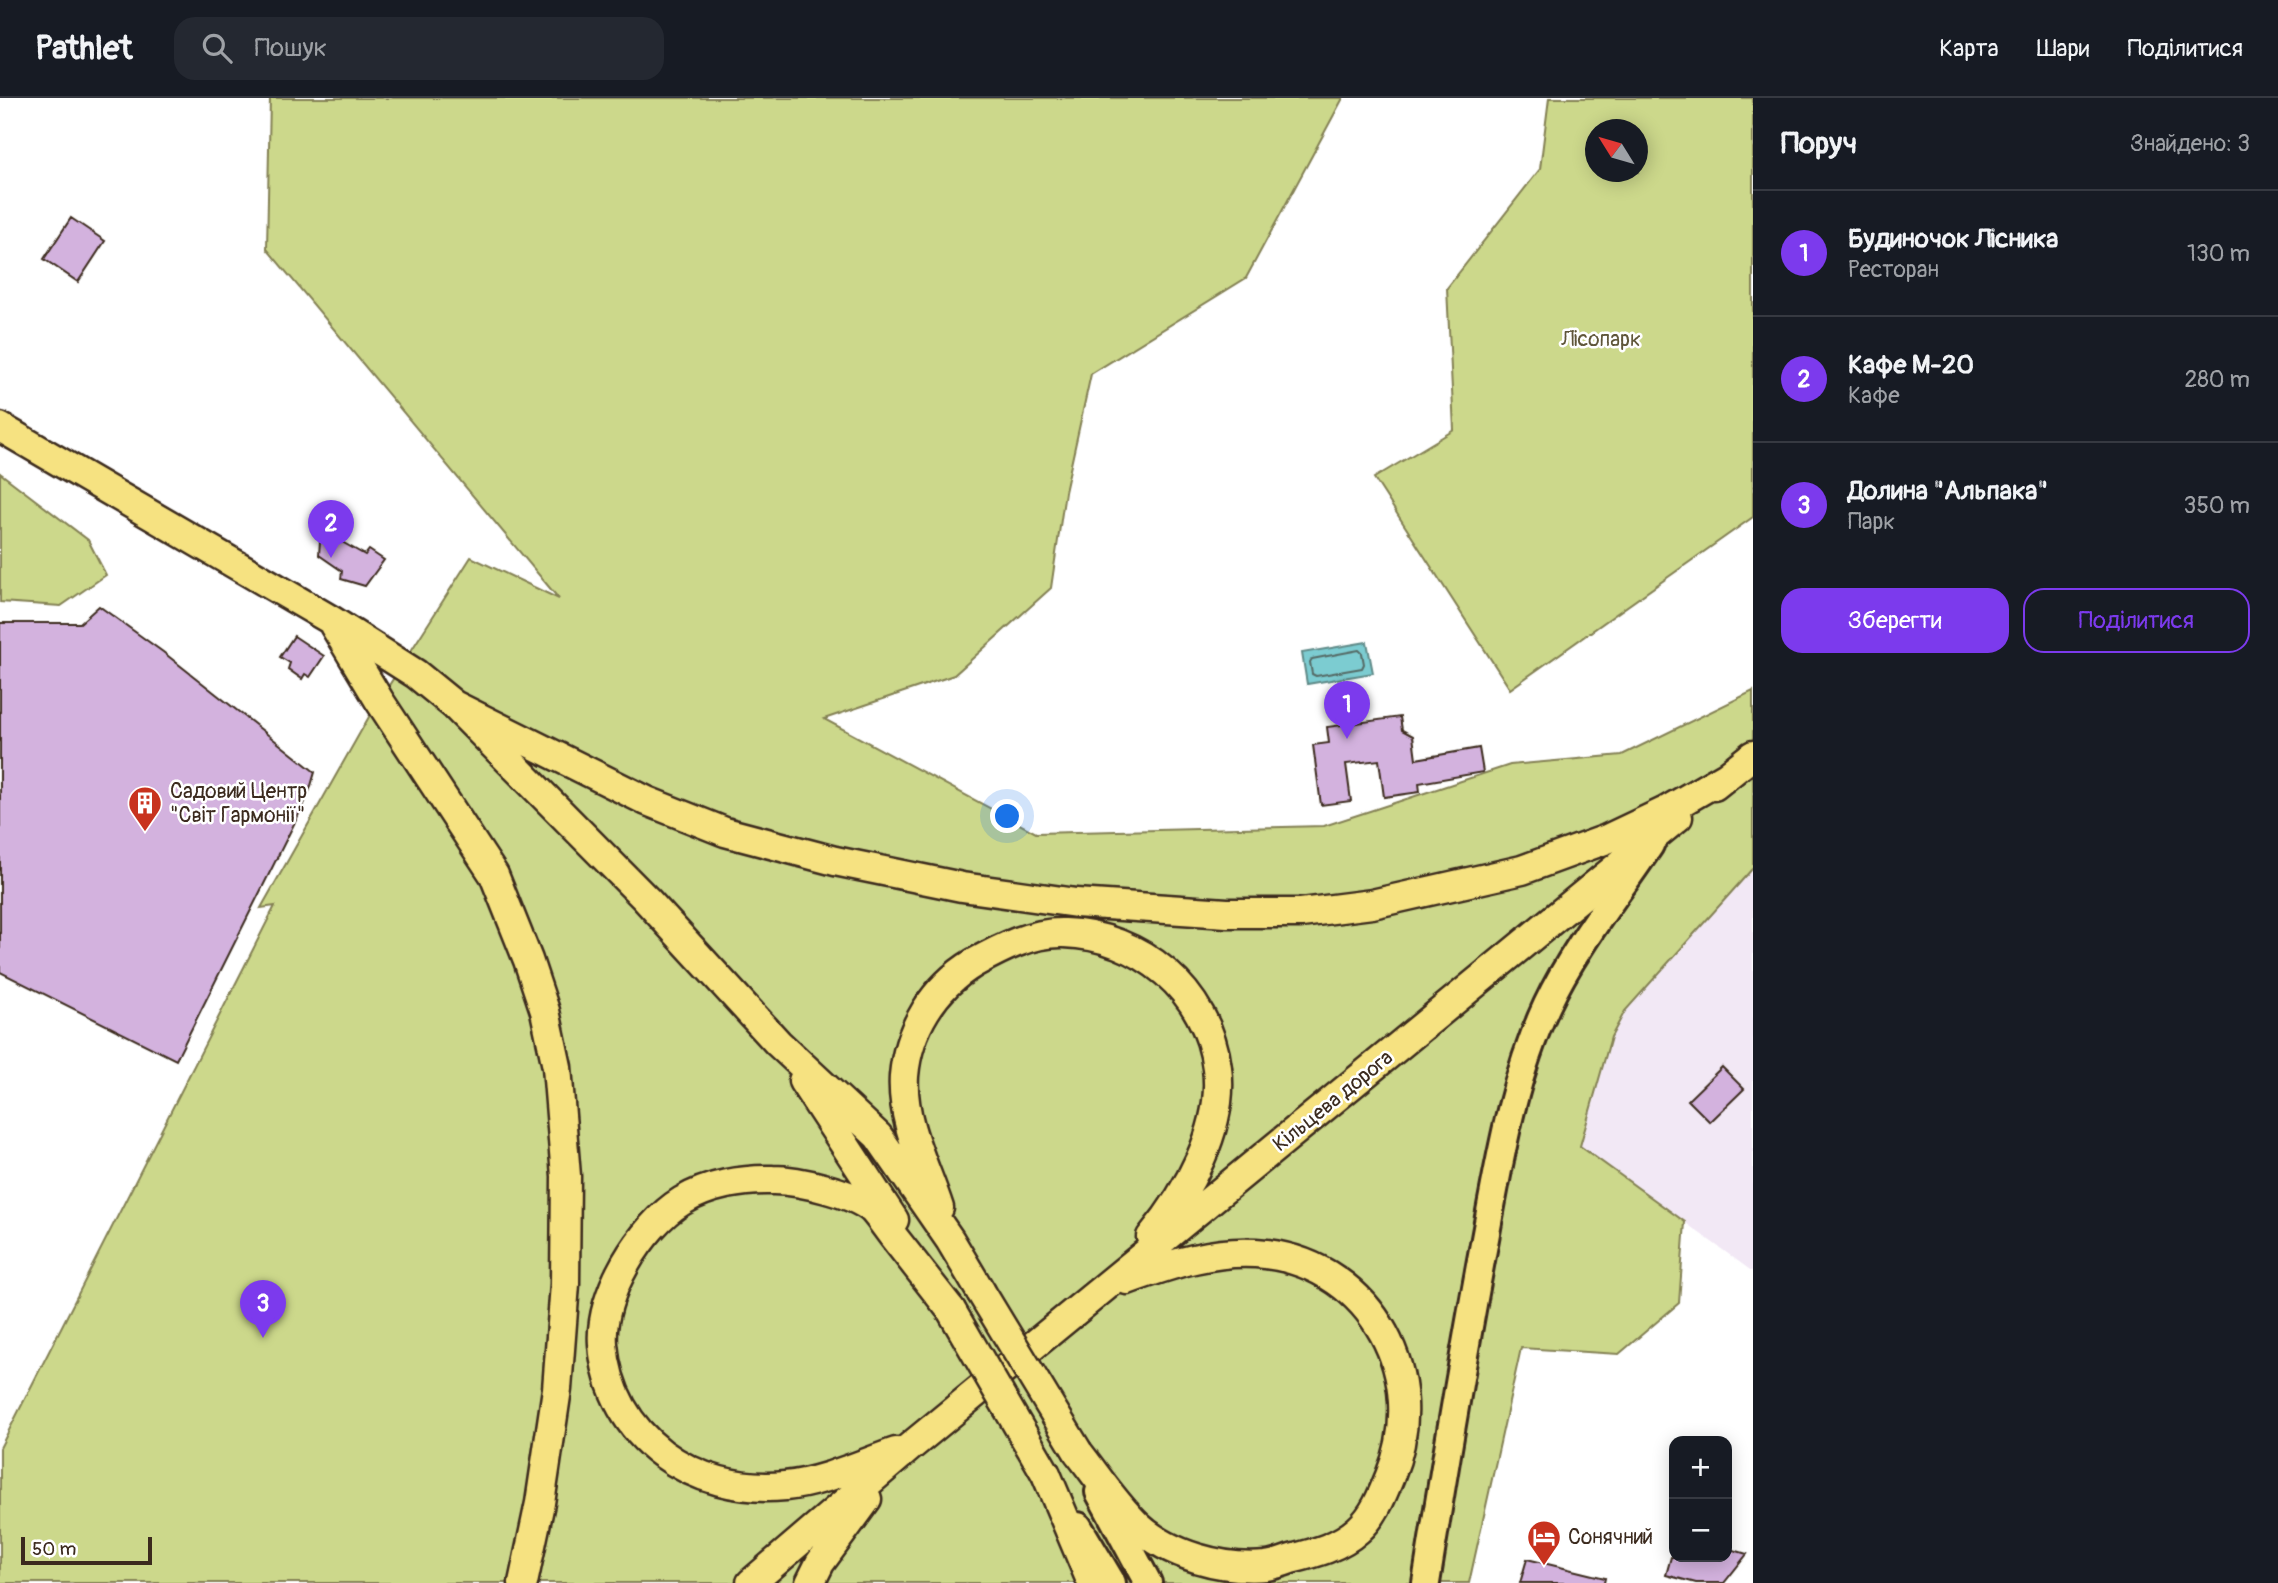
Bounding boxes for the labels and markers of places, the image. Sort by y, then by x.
pin: 2 [308,500,354,558]
pin: 1 [1324,681,1370,739]
place label: Садовий Центр "Світ Гармонії" [170,778,307,829]
building icon: Садовий Центр "Світ Гармонії" [126,784,164,833]
pin: 3 [240,1280,286,1338]
hotel icon: Сонячний [1525,1518,1563,1567]
place label: Сонячний [1568,1524,1653,1551]

